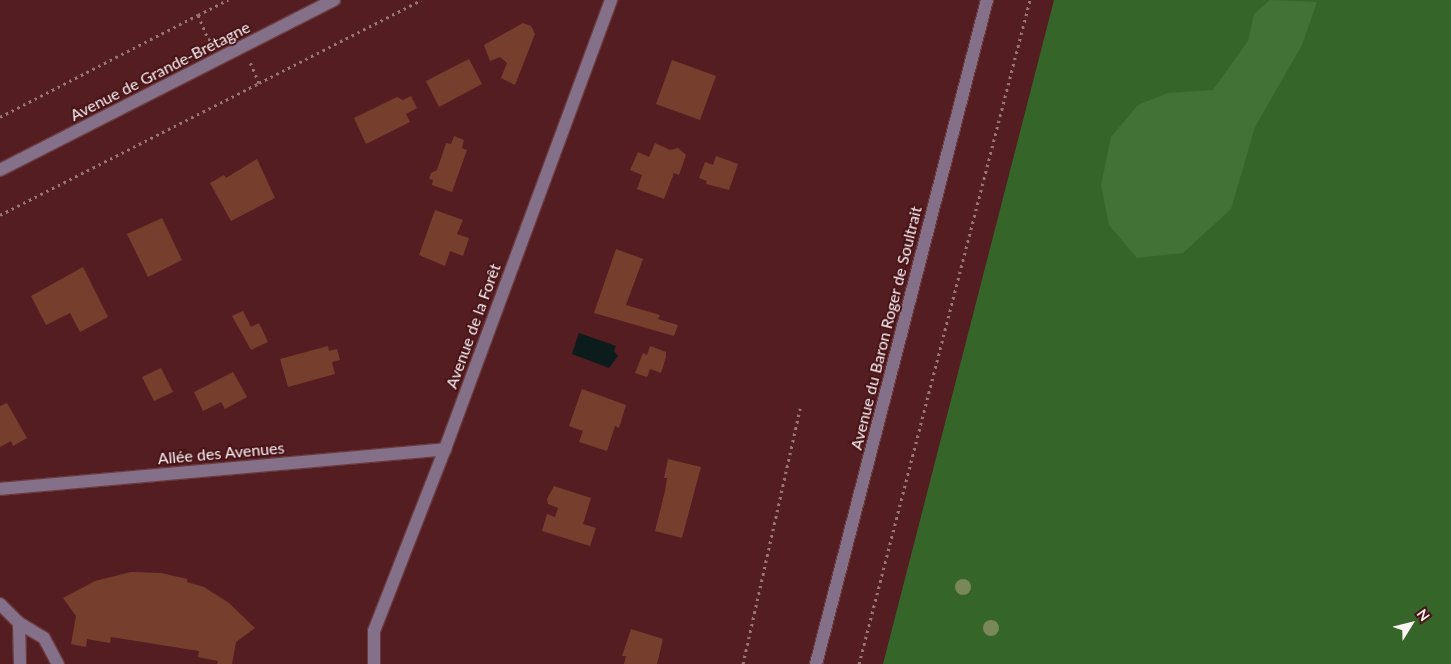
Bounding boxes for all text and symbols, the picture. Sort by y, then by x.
street label: Avenue de Grande-Bretagne [67,17,253,125]
street label: Avenue du Baron Roger de Soultrait [846,204,926,452]
street label: Avenue de la Forêt [442,261,504,391]
street label: Allée des Avenues [157,438,285,468]
north arrow [1386,599,1436,649]
text: N [1413,606,1434,624]

